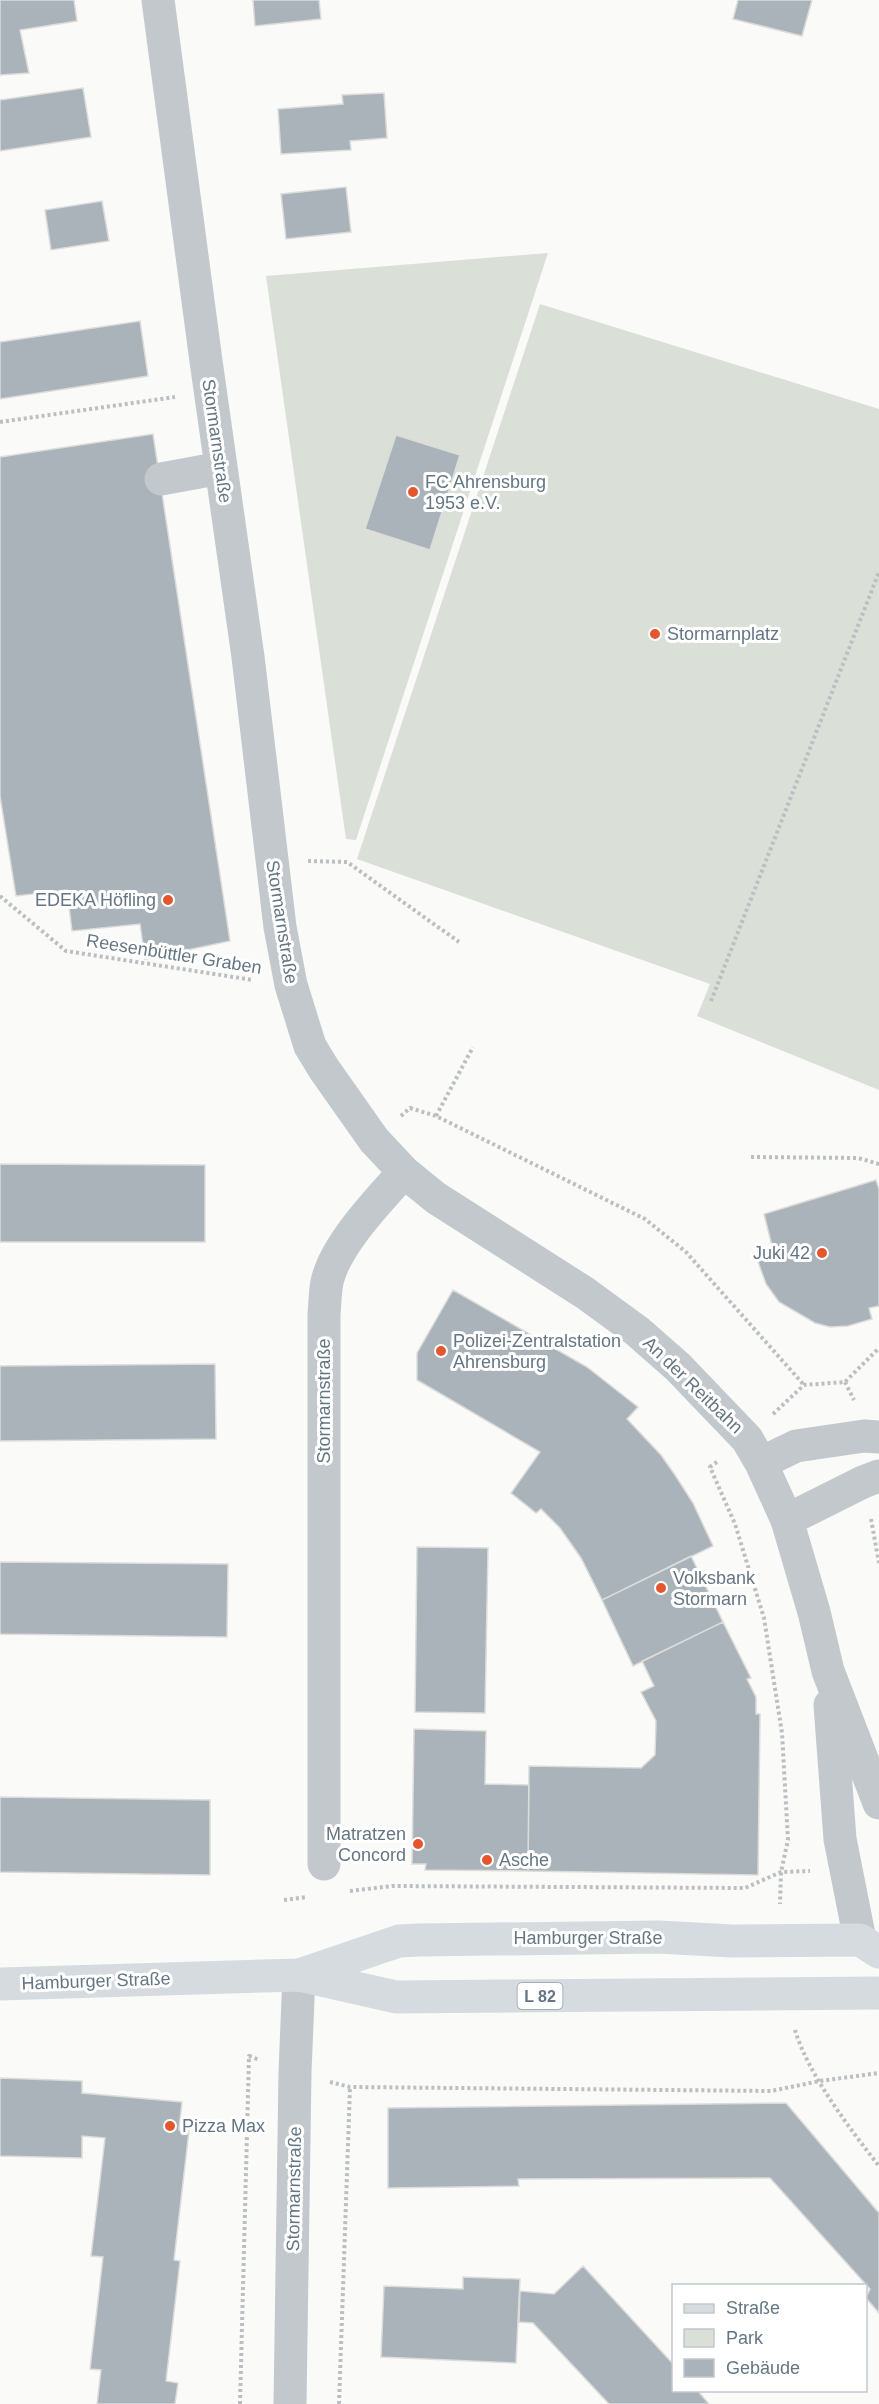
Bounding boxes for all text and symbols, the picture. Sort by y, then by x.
street label: Stormarnstraße [198,378,236,504]
place label: FC Ahrensburg 1953 e.V. [425,472,546,513]
marker: FC Ahrensburg 1953 e.V. [406,485,420,499]
place label: Stormarnplatz [667,624,779,644]
marker: Stormarnplatz [648,627,662,641]
street label: Stormarnstraße [262,859,302,985]
place label: EDEKA Höfling [35,890,156,910]
marker: EDEKA Höfling [161,893,175,907]
street label: Reesenbüttler Graben [85,930,263,978]
place label: Juki 42 [753,1243,810,1263]
marker: Juki 42 [815,1246,829,1260]
place label: Polizei-Zentralstation Ahrensburg [453,1331,621,1372]
street label: An der Reitbahn [639,1333,747,1437]
street label: Stormarnstraße [314,1338,334,1464]
marker: Polizei-Zentralstation Ahrensburg [434,1344,448,1358]
place label: Volksbank Stormarn [673,1568,756,1609]
marker: Volksbank Stormarn [654,1581,668,1595]
place label: Matratzen Concord [326,1824,406,1865]
marker: Matratzen Concord [411,1837,425,1851]
place label: Asche [499,1850,549,1870]
marker: Asche [480,1853,494,1867]
street label: Hamburger Straße [513,1928,663,1948]
street label: Hamburger Straße [21,1968,171,1994]
road number: L 82 [518,1983,562,2009]
place label: Pizza Max [182,2116,265,2136]
marker: Pizza Max [163,2119,177,2133]
street label: Stormarnstraße [283,2126,305,2252]
legend [672,2284,867,2392]
text: Straße [726,2298,780,2318]
text: Park [726,2328,764,2348]
text: Gebäude [726,2358,800,2378]

